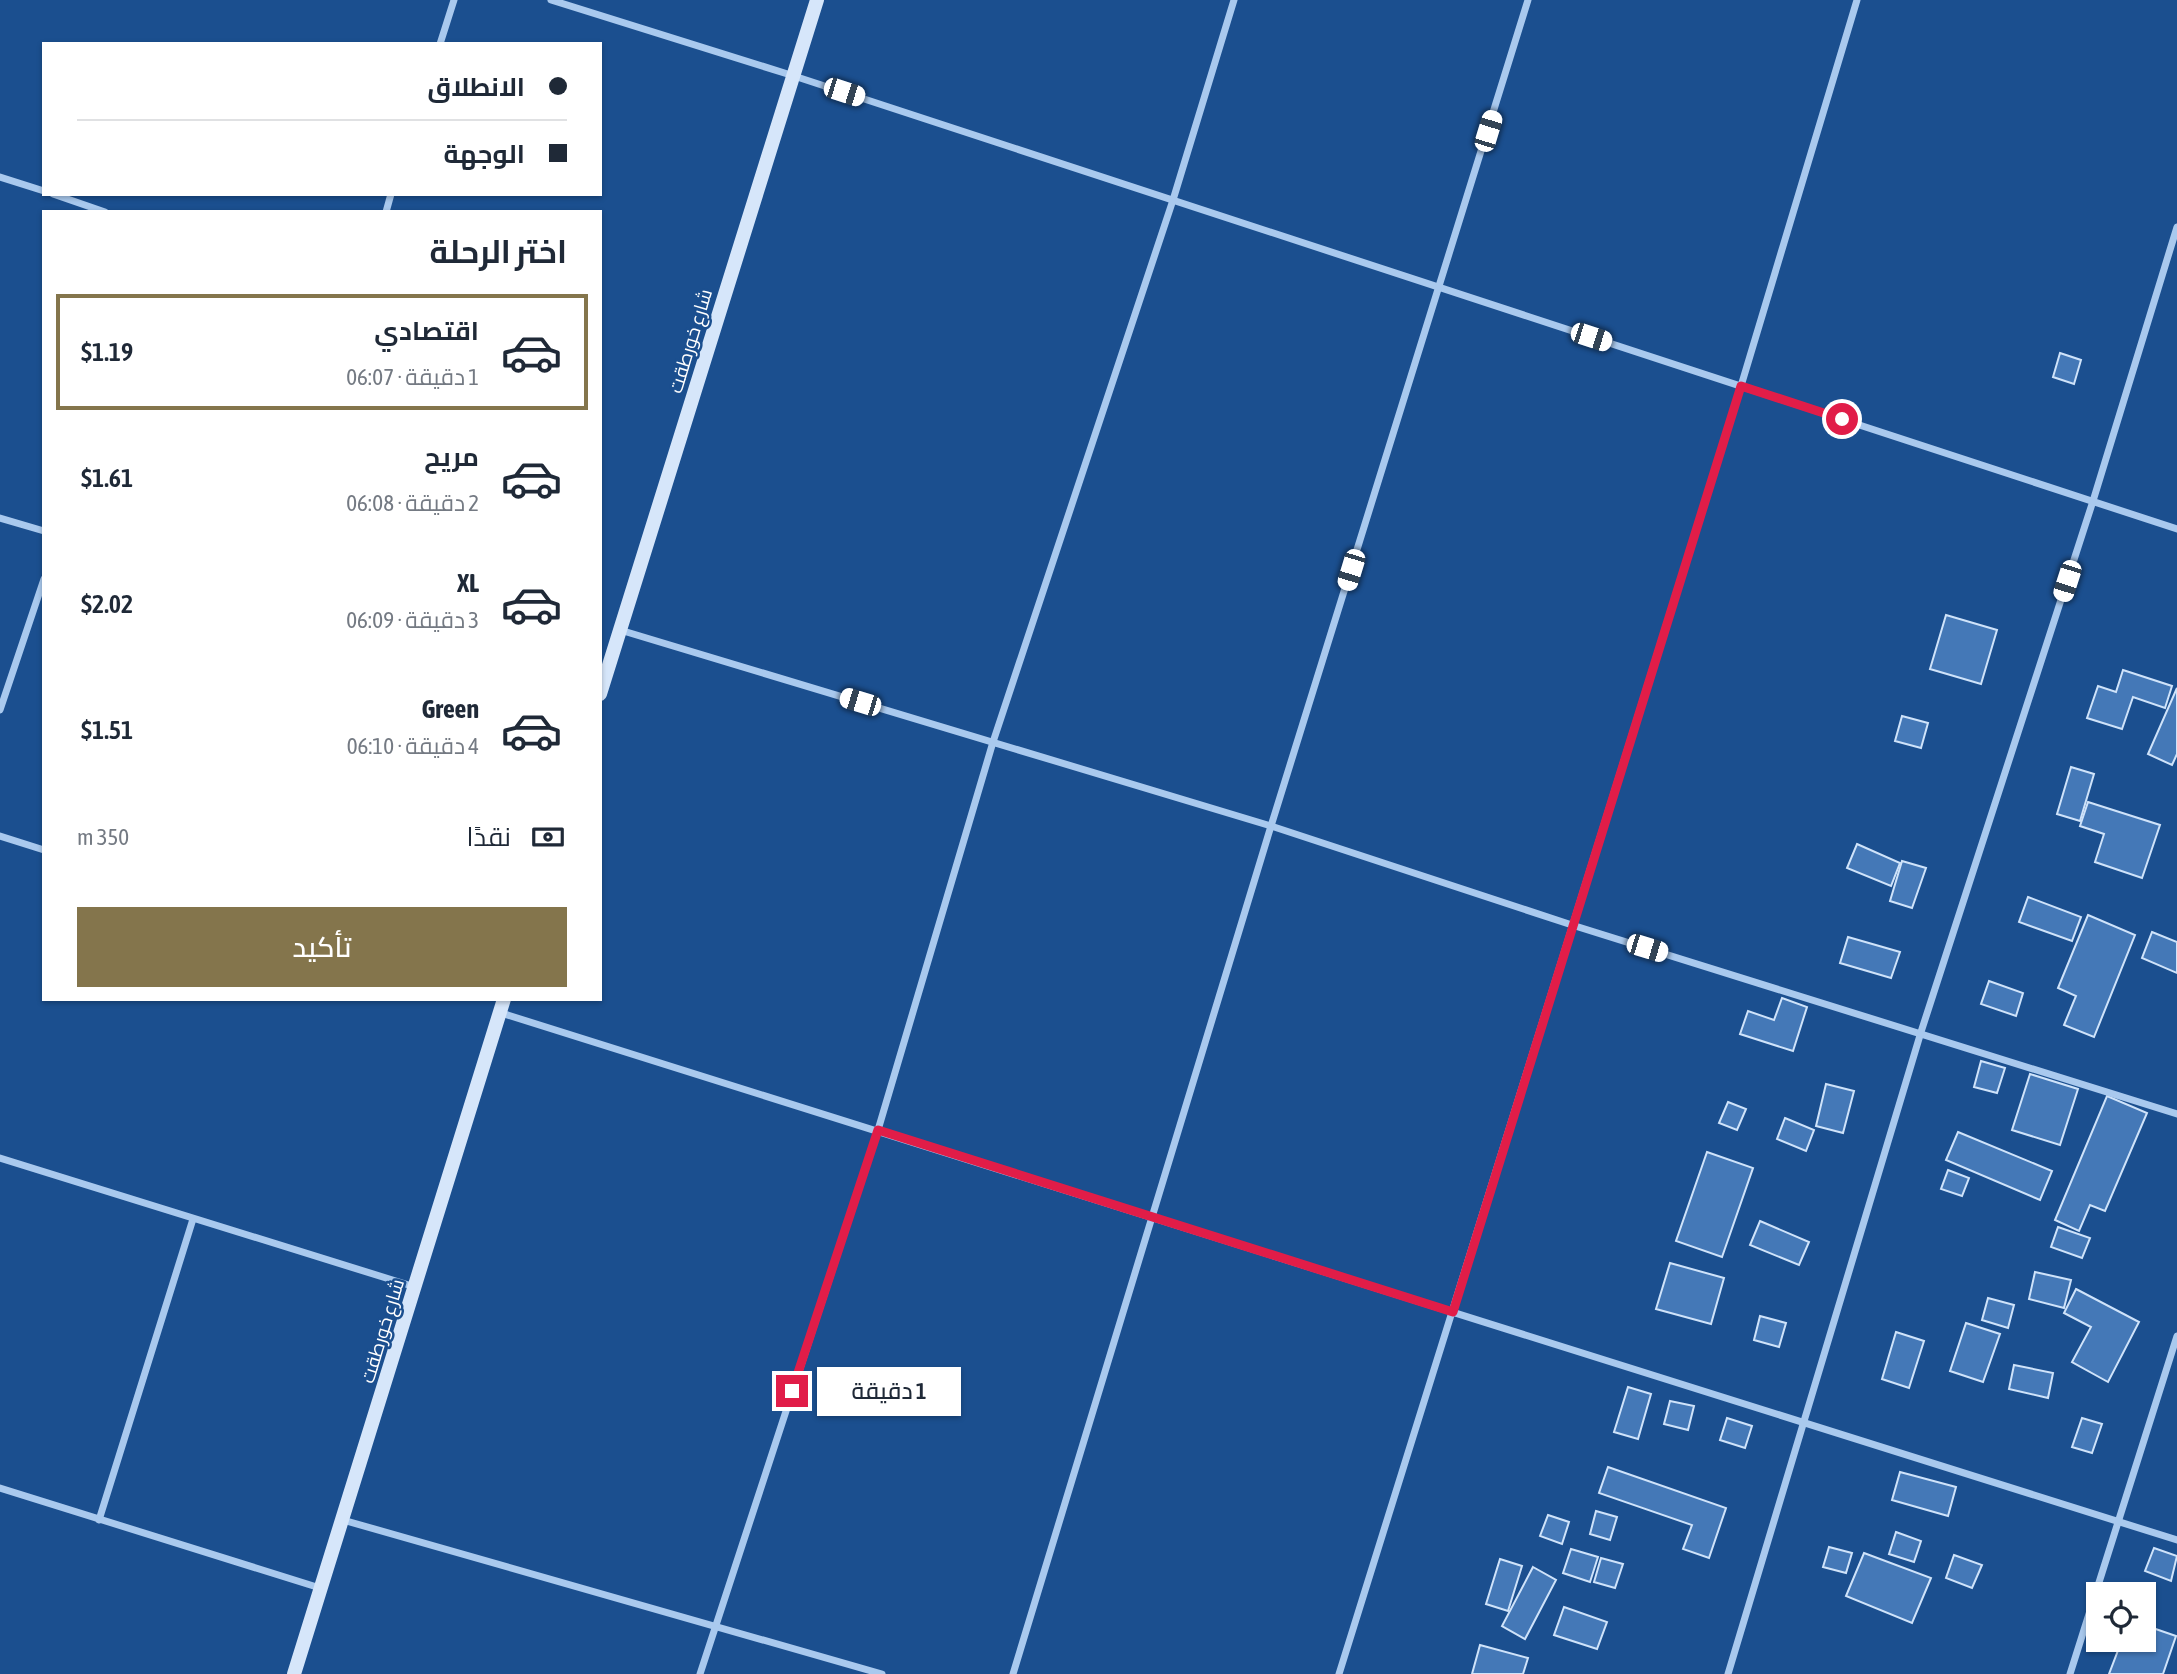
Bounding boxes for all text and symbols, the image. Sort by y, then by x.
text: الانطلاق [427,72,525,102]
car [821,76,868,108]
car [1472,108,1505,154]
text: الوجهة [444,139,525,169]
text: اختر الرحلة [430,233,567,270]
street label: شارع خورطقت [664,286,719,397]
text: اقتصادي [374,316,479,346]
icon: car [500,321,563,384]
car [1568,321,1615,353]
text: $1.19 [81,337,133,367]
text: 1 دقيقة · 06:07 [346,364,479,390]
route start [1826,403,1858,435]
text: مريح [424,442,479,472]
icon: car [500,447,563,510]
text: $1.61 [81,463,133,493]
text: 2 دقيقة · 06:08 [346,490,479,516]
car [1335,547,1368,593]
car [2051,558,2084,604]
text: XL [457,568,479,598]
icon: car [500,573,563,636]
text: $2.02 [81,589,133,619]
text: 3 دقيقة · 06:09 [346,607,479,633]
car [837,686,884,718]
text: Green [421,694,479,724]
icon: car [500,699,563,762]
text: $1.51 [81,715,133,745]
text: 4 دقيقة · 06:10 [347,733,479,759]
icon: cash [529,818,567,856]
text: نقدًا [467,822,511,852]
text: 350 m [77,824,129,850]
button: تأكيد [77,907,567,987]
car [1624,932,1671,964]
street label: شارع خورطقت [356,1276,411,1387]
callout: 1 دقيقة [816,1366,960,1416]
route end [776,1375,808,1407]
text: 1 دقيقة [851,1378,927,1404]
map controls [2086,1582,2156,1652]
button: locate [2086,1582,2156,1652]

